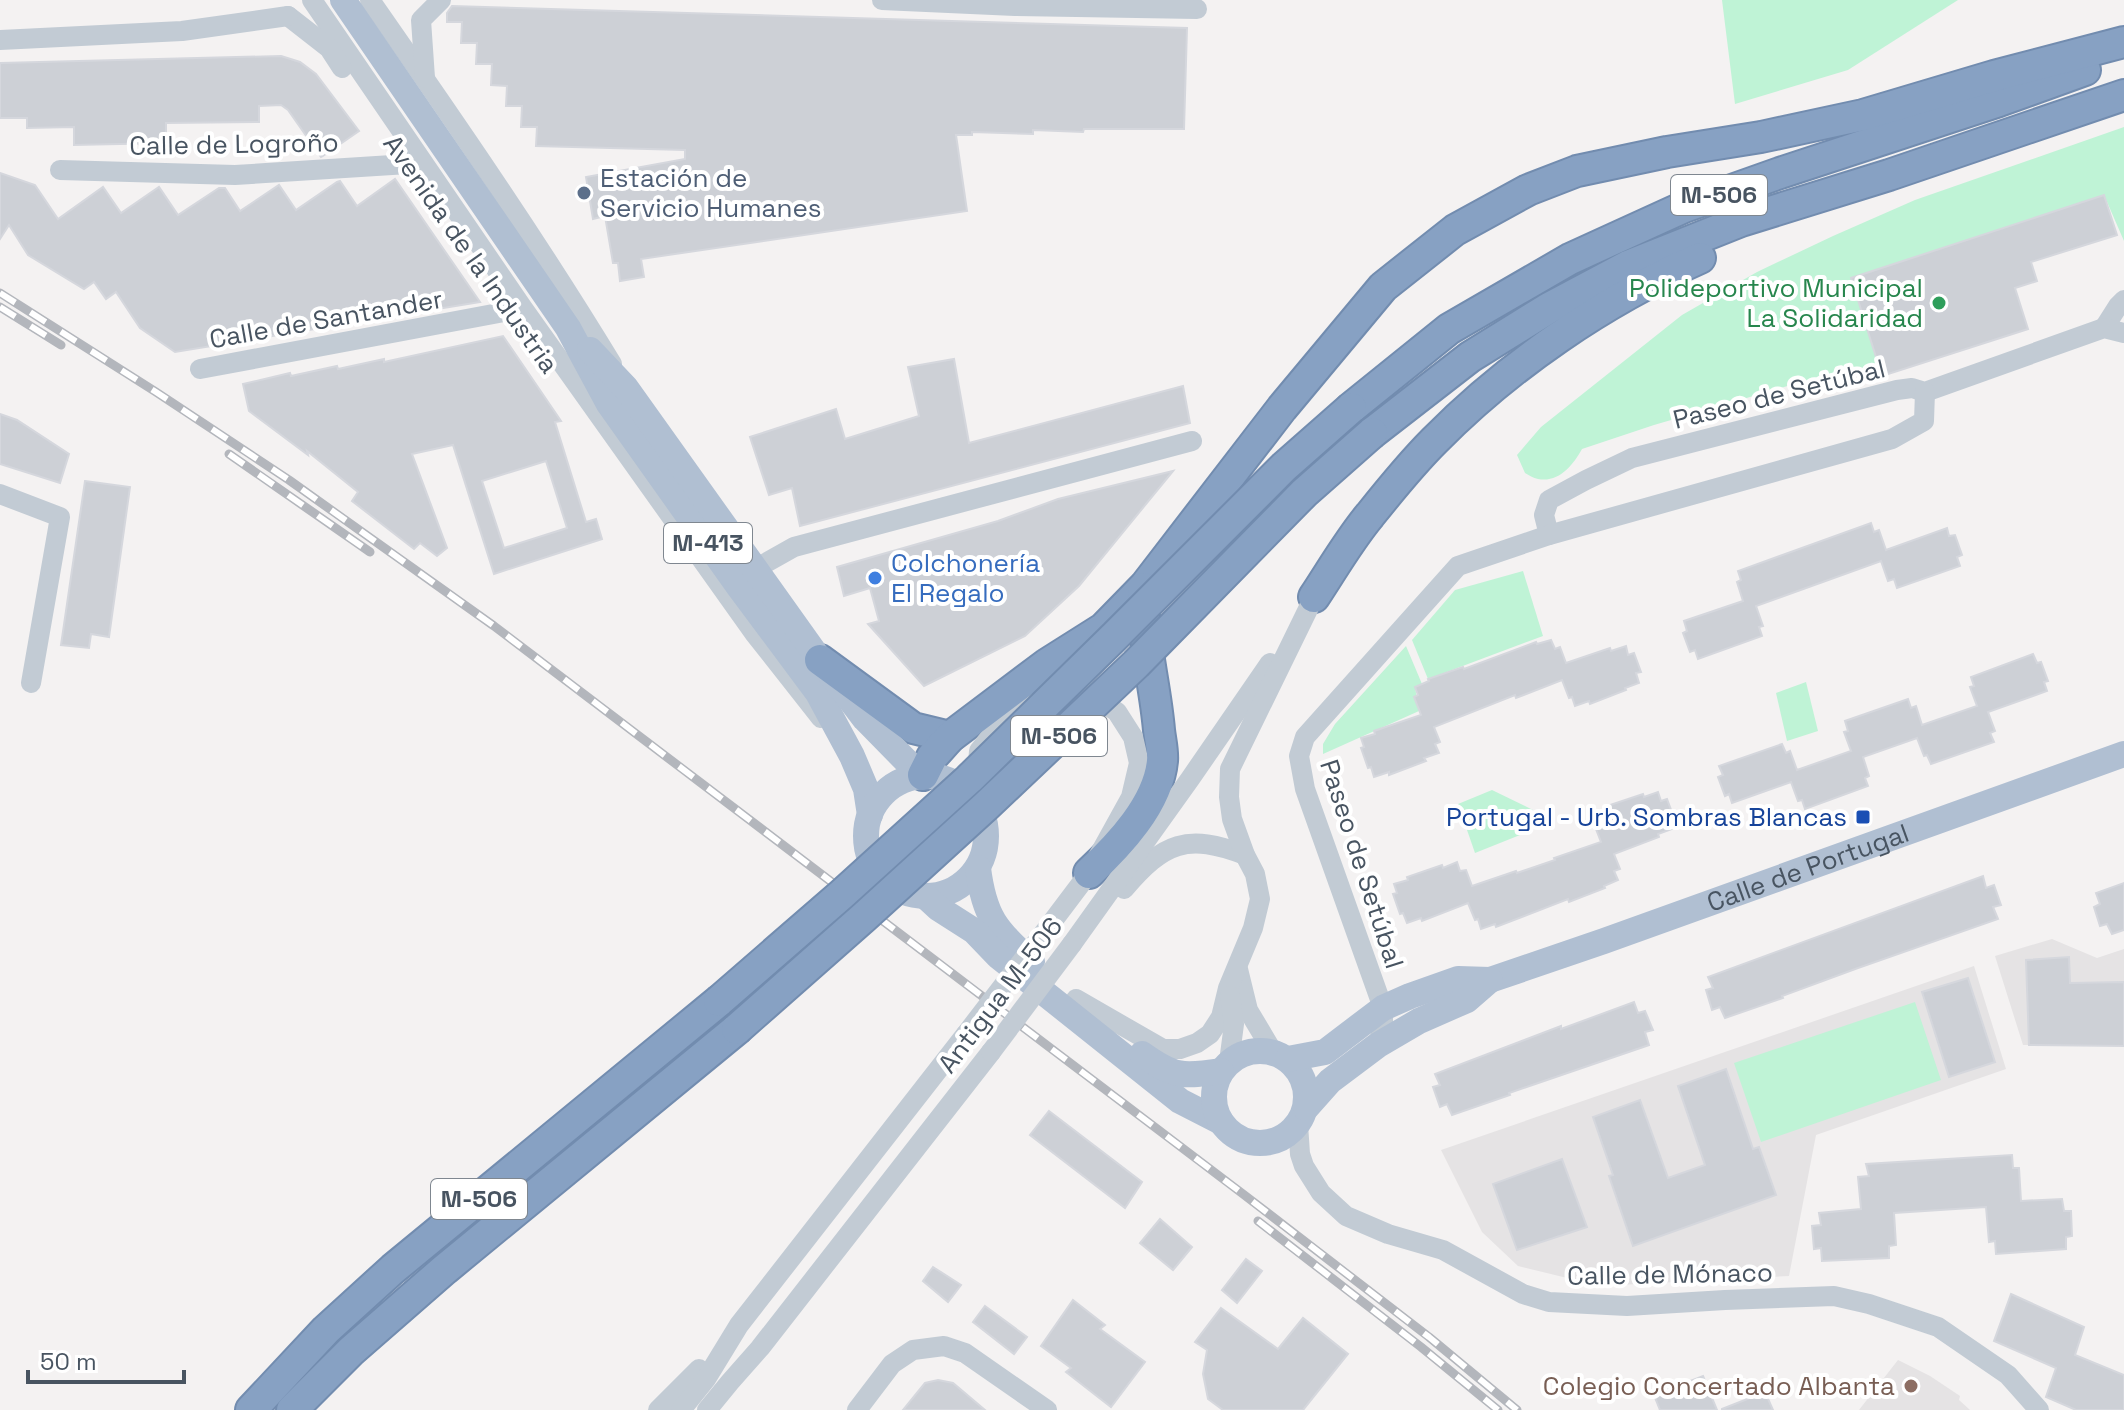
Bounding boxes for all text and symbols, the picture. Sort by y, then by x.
street label: Calle de Logroño [129,125,339,163]
street label: Avenida de la Industria [376,128,566,380]
place label: Estación de Servicio Humanes [600,161,822,225]
road number: M-506 [1671,175,1767,215]
marker: Estación de Servicio Humanes [575,184,593,202]
place label: Polideportivo Municipal La Solidaridad [1629,271,1923,335]
street label: Calle de Santander [207,282,445,356]
marker: Polideportivo Municipal La Solidaridad [1930,294,1948,312]
street label: Paseo de Setúbal [1669,351,1889,437]
road number: M-413 [664,523,752,563]
place label: Colchonería El Regalo [891,546,1040,610]
marker: Colchonería El Regalo [866,569,884,587]
road number: M-506 [1011,716,1107,756]
street label: Paseo de Setúbal [1312,755,1412,973]
place label: Portugal - Urb. Sombras Blancas [1446,800,1847,834]
marker: Portugal - Urb. Sombras Blancas [1854,808,1872,826]
street label: Calle de Portugal [1702,816,1913,920]
street label: Antigua M-506 [930,910,1070,1080]
road number: M-506 [431,1179,527,1219]
street label: Calle de Mónaco [1567,1255,1773,1293]
scale bar [28,1334,184,1384]
text: 50 m [40,1346,97,1377]
place label: Colegio Concertado Albanta [1543,1369,1895,1403]
marker: Colegio Concertado Albanta [1902,1377,1920,1395]

